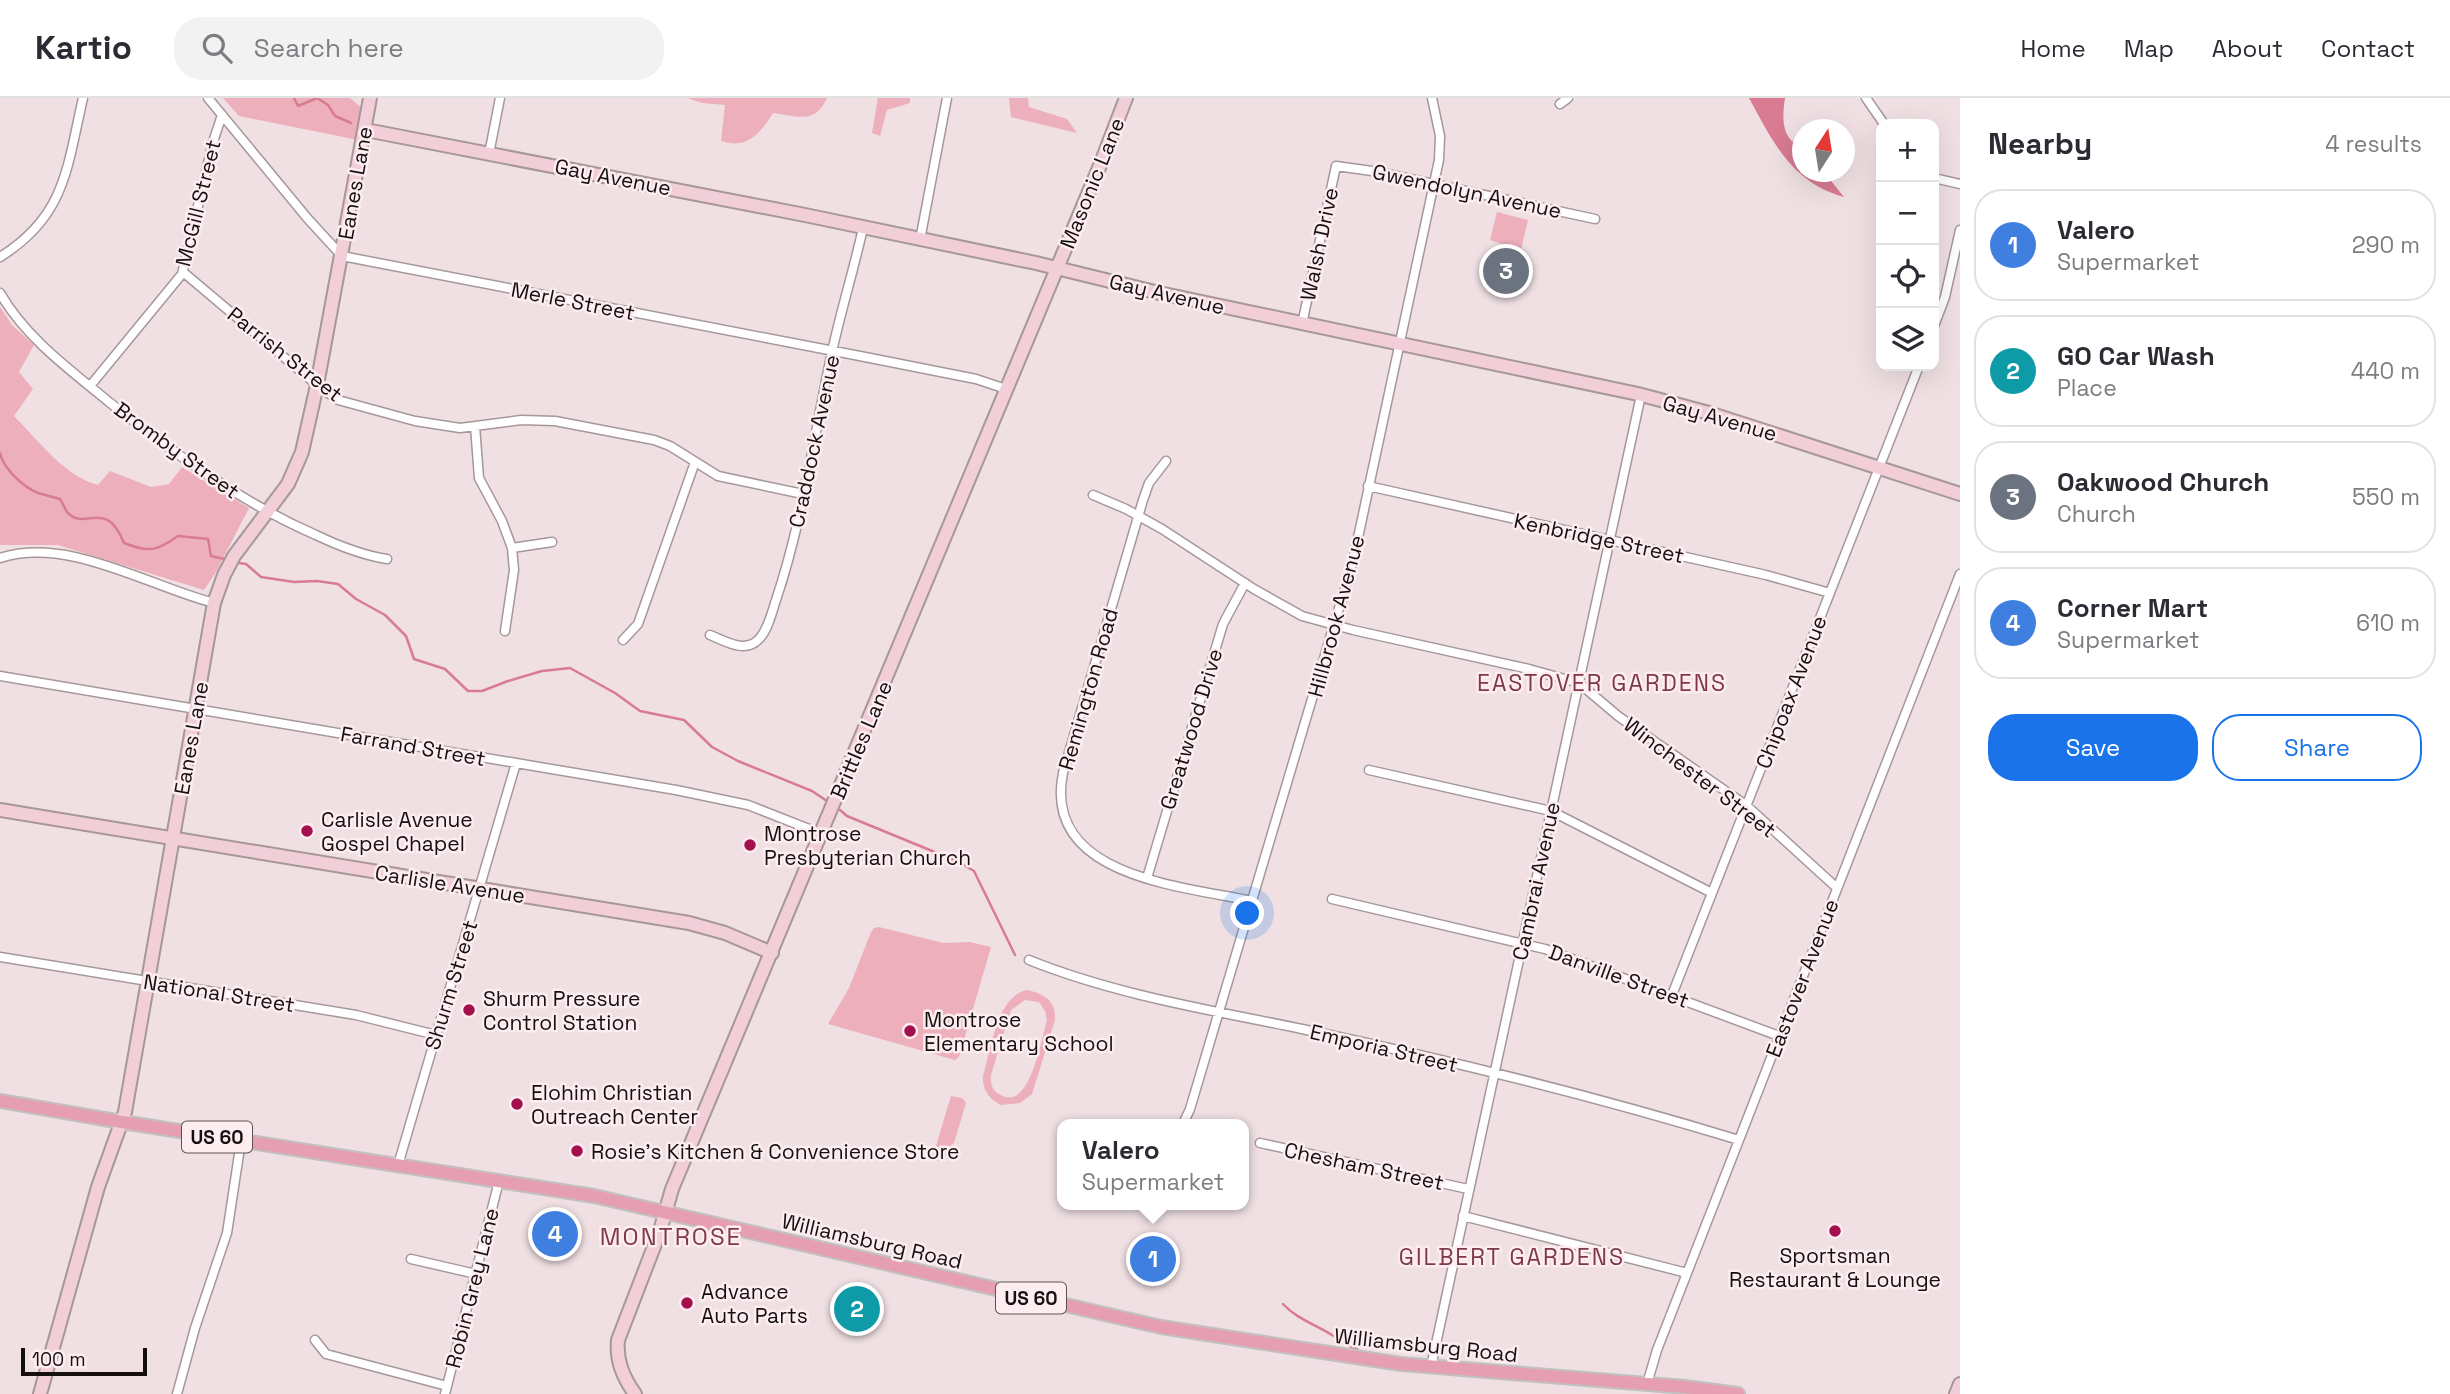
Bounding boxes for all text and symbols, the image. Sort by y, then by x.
search box [174,17,664,80]
text: Kartio [35,27,132,69]
icon: search [198,29,236,67]
text: Search here [254,31,404,65]
text: Home [2020,33,2086,64]
text: Map [2124,33,2174,64]
text: About [2212,33,2283,64]
text: Contact [2321,33,2415,64]
street label: Masonic Lane [1053,113,1131,253]
north arrow [1792,119,1855,182]
map controls [1876,119,1939,371]
button: + [1876,119,1939,182]
street label: Eanes Lane [332,124,378,242]
text: Nearby [1988,124,2092,163]
text: 4 results [2325,129,2422,159]
street label: McGill Street [169,137,227,269]
street label: Gay Avenue [553,153,673,201]
street label: Gwendolyn Avenue [1370,158,1564,224]
button: − [1876,182,1939,245]
street label: Walsh Drive [1294,185,1344,303]
text: Valero [2057,213,2135,247]
text: 1 [2008,230,2018,260]
text: 290 m [2352,230,2420,260]
pin: 3 [1483,245,1529,297]
button: locate [1876,245,1939,308]
text: Supermarket [2057,247,2199,277]
street label: Gay Avenue [1107,268,1227,320]
street label: Merle Street [509,276,637,326]
street label: Parrish Street [222,301,348,407]
button: layers [1876,308,1939,371]
text: GO Car Wash [2057,339,2215,373]
street label: Craddock Avenue [782,352,846,530]
text: 2 [2006,356,2020,386]
text: 440 m [2351,356,2420,386]
text: Place [2057,373,2117,403]
street label: Gay Avenue [1660,389,1780,447]
street label: Bromby Street [109,395,245,505]
text: Oakwood Church [2057,465,2269,499]
text: 3 [2006,482,2020,512]
text: 550 m [2352,482,2420,512]
text: Church [2057,499,2136,529]
street label: Kenbridge Street [1511,507,1687,569]
street label: Hillbrook Avenue [1301,532,1371,700]
text: Corner Mart [2057,591,2208,625]
street label: Remington Road [1052,605,1124,773]
text: 4 [2006,608,2020,638]
text: 610 m [2356,608,2420,638]
street label: Chipoax Avenue [1749,612,1833,772]
text: Supermarket [2057,625,2199,655]
street label: Greatwood Drive [1154,645,1228,813]
district label: EASTOVER GARDENS [1477,668,1727,698]
street label: Brittles Lane [824,677,898,803]
street label: Eanes Lane [168,679,214,797]
street label: Winchester Street [1618,711,1782,843]
button: Save [1988,714,2198,781]
button: Share [2212,714,2422,781]
street label: Farrand Street [338,720,488,772]
street label: Cambrai Avenue [1506,799,1566,963]
place label: Carlisle Avenue Gospel Chapel [321,806,473,857]
place label: Montrose Presbyterian Church [764,820,971,871]
marker: Carlisle Avenue Gospel Chapel [299,823,315,839]
marker: Montrose Presbyterian Church [742,837,758,853]
street label: Carlisle Avenue [373,859,527,909]
street label: Eastover Avenue [1759,895,1845,1061]
your location [1230,896,1264,930]
street label: Shurm Street [419,917,483,1053]
street label: Danville Street [1545,938,1693,1014]
street label: National Street [141,968,297,1018]
place label: Shurm Pressure Control Station [483,985,640,1036]
marker: Shurm Pressure Control Station [461,1002,477,1018]
place label: Montrose Elementary School [924,1006,1114,1057]
street label: Emporia Street [1307,1018,1461,1078]
marker: Montrose Elementary School [902,1023,918,1039]
place label: Elohim Christian Outreach Center [531,1079,698,1130]
marker: Elohim Christian Outreach Center [509,1096,525,1112]
popup [1057,1119,1249,1210]
road number: US 60 [182,1121,252,1152]
text: Valero [1082,1133,1160,1167]
street label: Chesham Street [1282,1136,1446,1196]
place label: Rosie's Kitchen & Convenience Store [591,1138,959,1165]
marker: Rosie's Kitchen & Convenience Store [569,1143,585,1159]
text: Supermarket [1082,1167,1224,1197]
street label: Robin Grey Lane [439,1205,505,1371]
street label: Williamsburg Road [779,1207,965,1275]
pin: 4 [532,1208,578,1260]
district label: MONTROSE [600,1221,742,1252]
marker: Sportsman Restaurant & Lounge [1827,1223,1843,1239]
pin: 1 [1130,1233,1176,1285]
district label: GILBERT GARDENS [1399,1242,1625,1272]
place label: Sportsman Restaurant & Lounge [1729,1242,1941,1293]
place label: Advance Auto Parts [701,1278,808,1329]
road number: US 60 [996,1282,1066,1314]
pin: 2 [834,1283,880,1335]
marker: Advance Auto Parts [679,1295,695,1311]
street label: Williamsburg Road [1333,1322,1519,1368]
scale bar [21,1345,147,1377]
text: 100 m [32,1347,86,1372]

